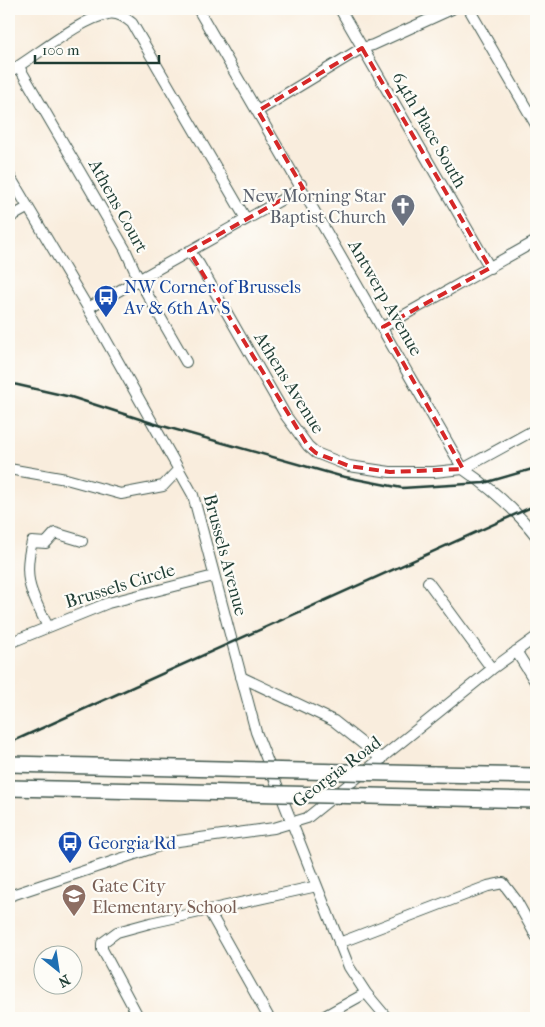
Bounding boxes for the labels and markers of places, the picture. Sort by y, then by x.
place label: New Morning Star Baptist Church [242,186,386,228]
church icon: New Morning Star Baptist Church [390,193,416,227]
place label: NW Corner of Brussels Av & 6th Av S [123,277,301,319]
bus stop icon: NW Corner of Brussels Av & 6th Av S [93,284,119,318]
bus stop icon: Georgia Rd [57,830,83,864]
place label: Georgia Rd [88,833,176,854]
place label: Gate City Elementary School [92,876,237,918]
school or university icon: Gate City Elementary School [61,883,87,917]

